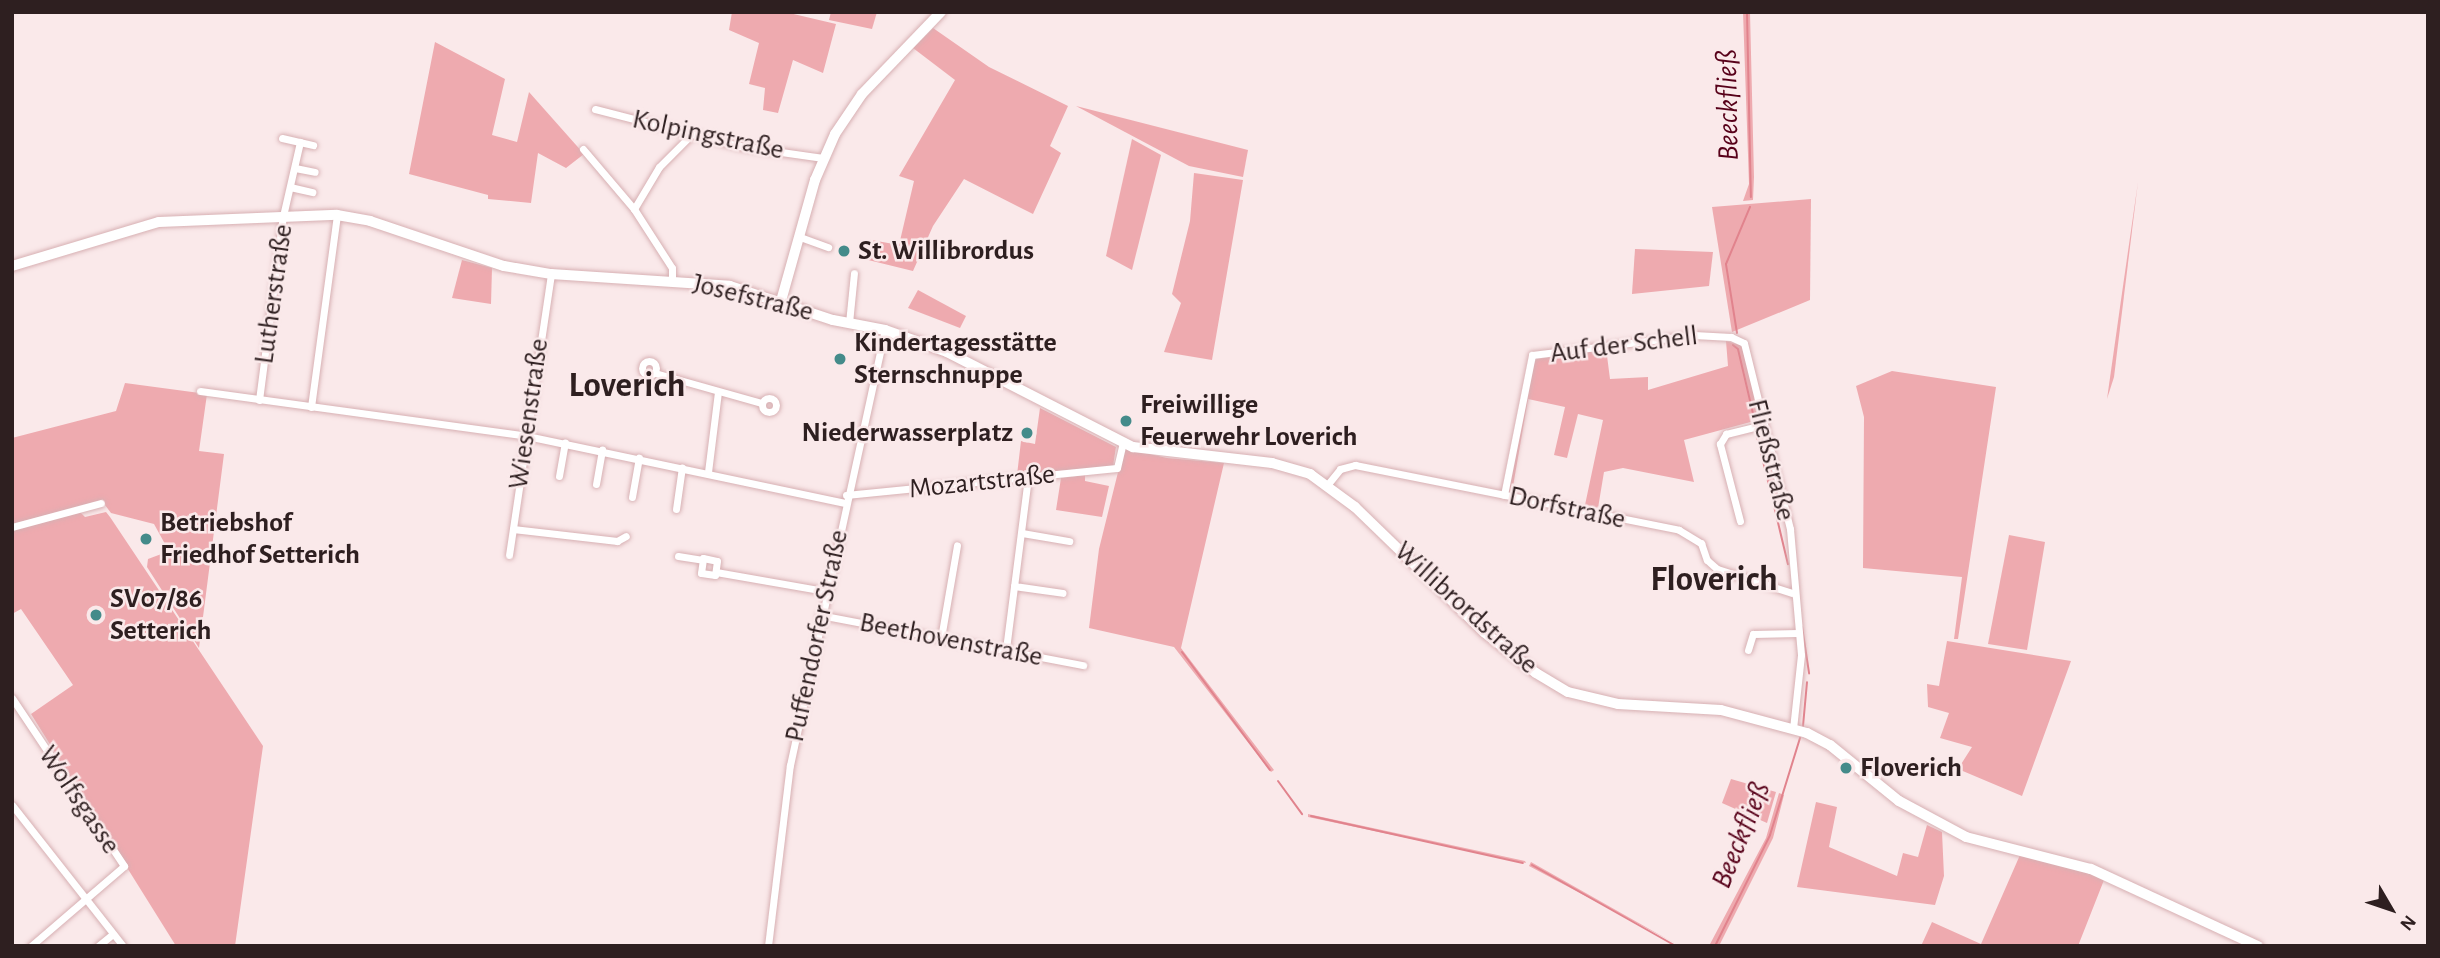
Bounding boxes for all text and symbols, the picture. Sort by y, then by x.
water label: Beeckfließ [1709,49,1747,161]
street label: Kolpingstraße [629,103,787,167]
street label: Lutherstraße [248,222,300,366]
place label: St. Willibrordus [858,234,1034,268]
marker: St. Willibrordus [836,243,852,259]
street label: Josefstraße [689,267,817,329]
street label: Auf der Schell [1548,319,1700,371]
place label: Kindertagesstätte Sternschnuppe [854,326,1057,392]
street label: Wiesenstraße [502,336,556,492]
marker: Kindertagesstätte Sternschnuppe [832,351,848,367]
district label: Loverich [569,365,685,407]
place label: Freiwillige Feuerwehr Loverich [1140,388,1357,454]
street label: Fließstraße [1740,396,1802,524]
marker: Freiwillige Feuerwehr Loverich [1118,413,1134,429]
place label: Niederwasserplatz [801,416,1013,450]
marker: Niederwasserplatz [1019,425,1035,441]
street label: Mozartstraße [907,458,1057,506]
street label: Dorfstraße [1506,479,1628,537]
place label: Betriebshof Friedhof Setterich [160,506,360,572]
street label: Puffendorfer Straße [778,527,856,745]
marker: Betriebshof Friedhof Setterich [138,531,154,547]
street label: Willibrordstraße [1387,535,1545,681]
district label: Floverich [1650,559,1778,601]
place label: SV07/86 Setterich [110,582,211,648]
street label: Beethovenstraße [857,606,1045,674]
marker: SV07/86 Setterich [88,607,104,623]
street label: Wolfsgasse [31,740,127,860]
place label: Floverich [1860,751,1962,785]
marker: Floverich [1838,760,1854,776]
water label: Beeckfließ [1703,776,1779,894]
north arrow [2356,874,2426,944]
text: N [2396,911,2419,934]

